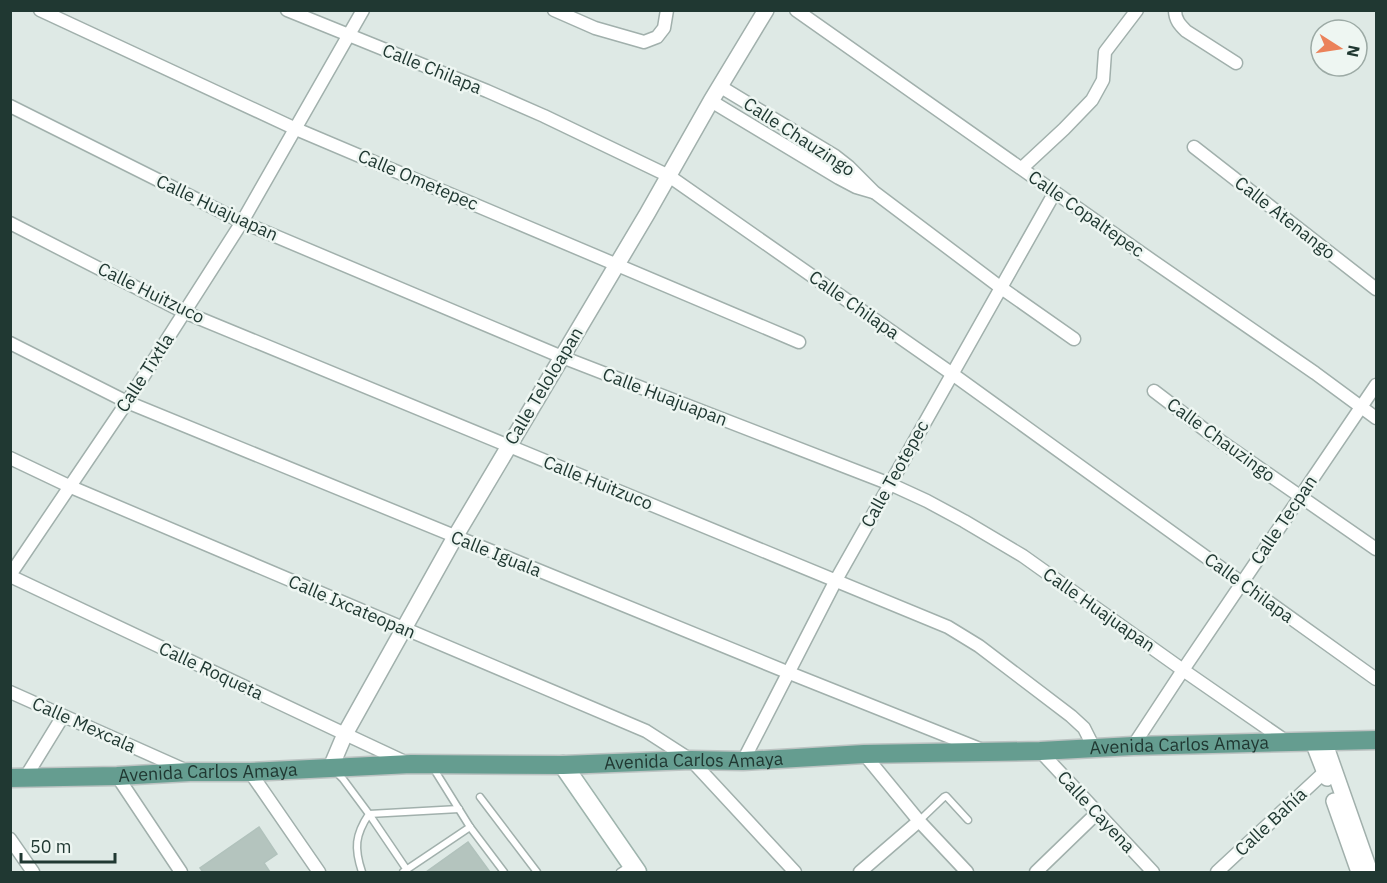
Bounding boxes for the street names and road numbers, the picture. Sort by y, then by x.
street label: Calle Chilapa [379,38,486,99]
street label: Calle Chauzingo [739,92,859,181]
street label: Calle Ometepec [355,144,482,215]
street label: Calle Copaltepec [1024,165,1149,262]
street label: Calle Huajuapan [153,169,282,246]
street label: Calle Atenango [1230,171,1340,264]
street label: Calle Huitzuco [94,257,208,328]
street label: Calle Chilapa [805,265,904,344]
street label: Calle Teloloapan [499,323,588,449]
street label: Calle Tixtla [111,329,179,416]
street label: Calle Huajuapan [600,362,731,431]
street label: Calle Chauzingo [1163,393,1280,487]
street label: Calle Teotepec [856,416,934,531]
street label: Calle Huitzuco [540,450,656,515]
street label: Calle Tecpan [1245,471,1322,569]
street label: Calle Iguala [448,525,545,582]
street label: Calle Chilapa [1200,547,1299,628]
street label: Calle Huajuapan [1039,562,1160,657]
street label: Calle Ixcateopan [285,569,419,644]
street label: Calle Roqueta [155,636,267,705]
street label: Calle Mexcala [29,691,140,758]
street label: Avenida Carlos Amaya [1089,731,1270,759]
street label: Avenida Carlos Amaya [603,747,784,774]
street label: Avenida Carlos Amaya [118,758,298,787]
street label: Calle Cayena [1053,766,1140,858]
street label: Calle Bahía [1230,782,1312,861]

